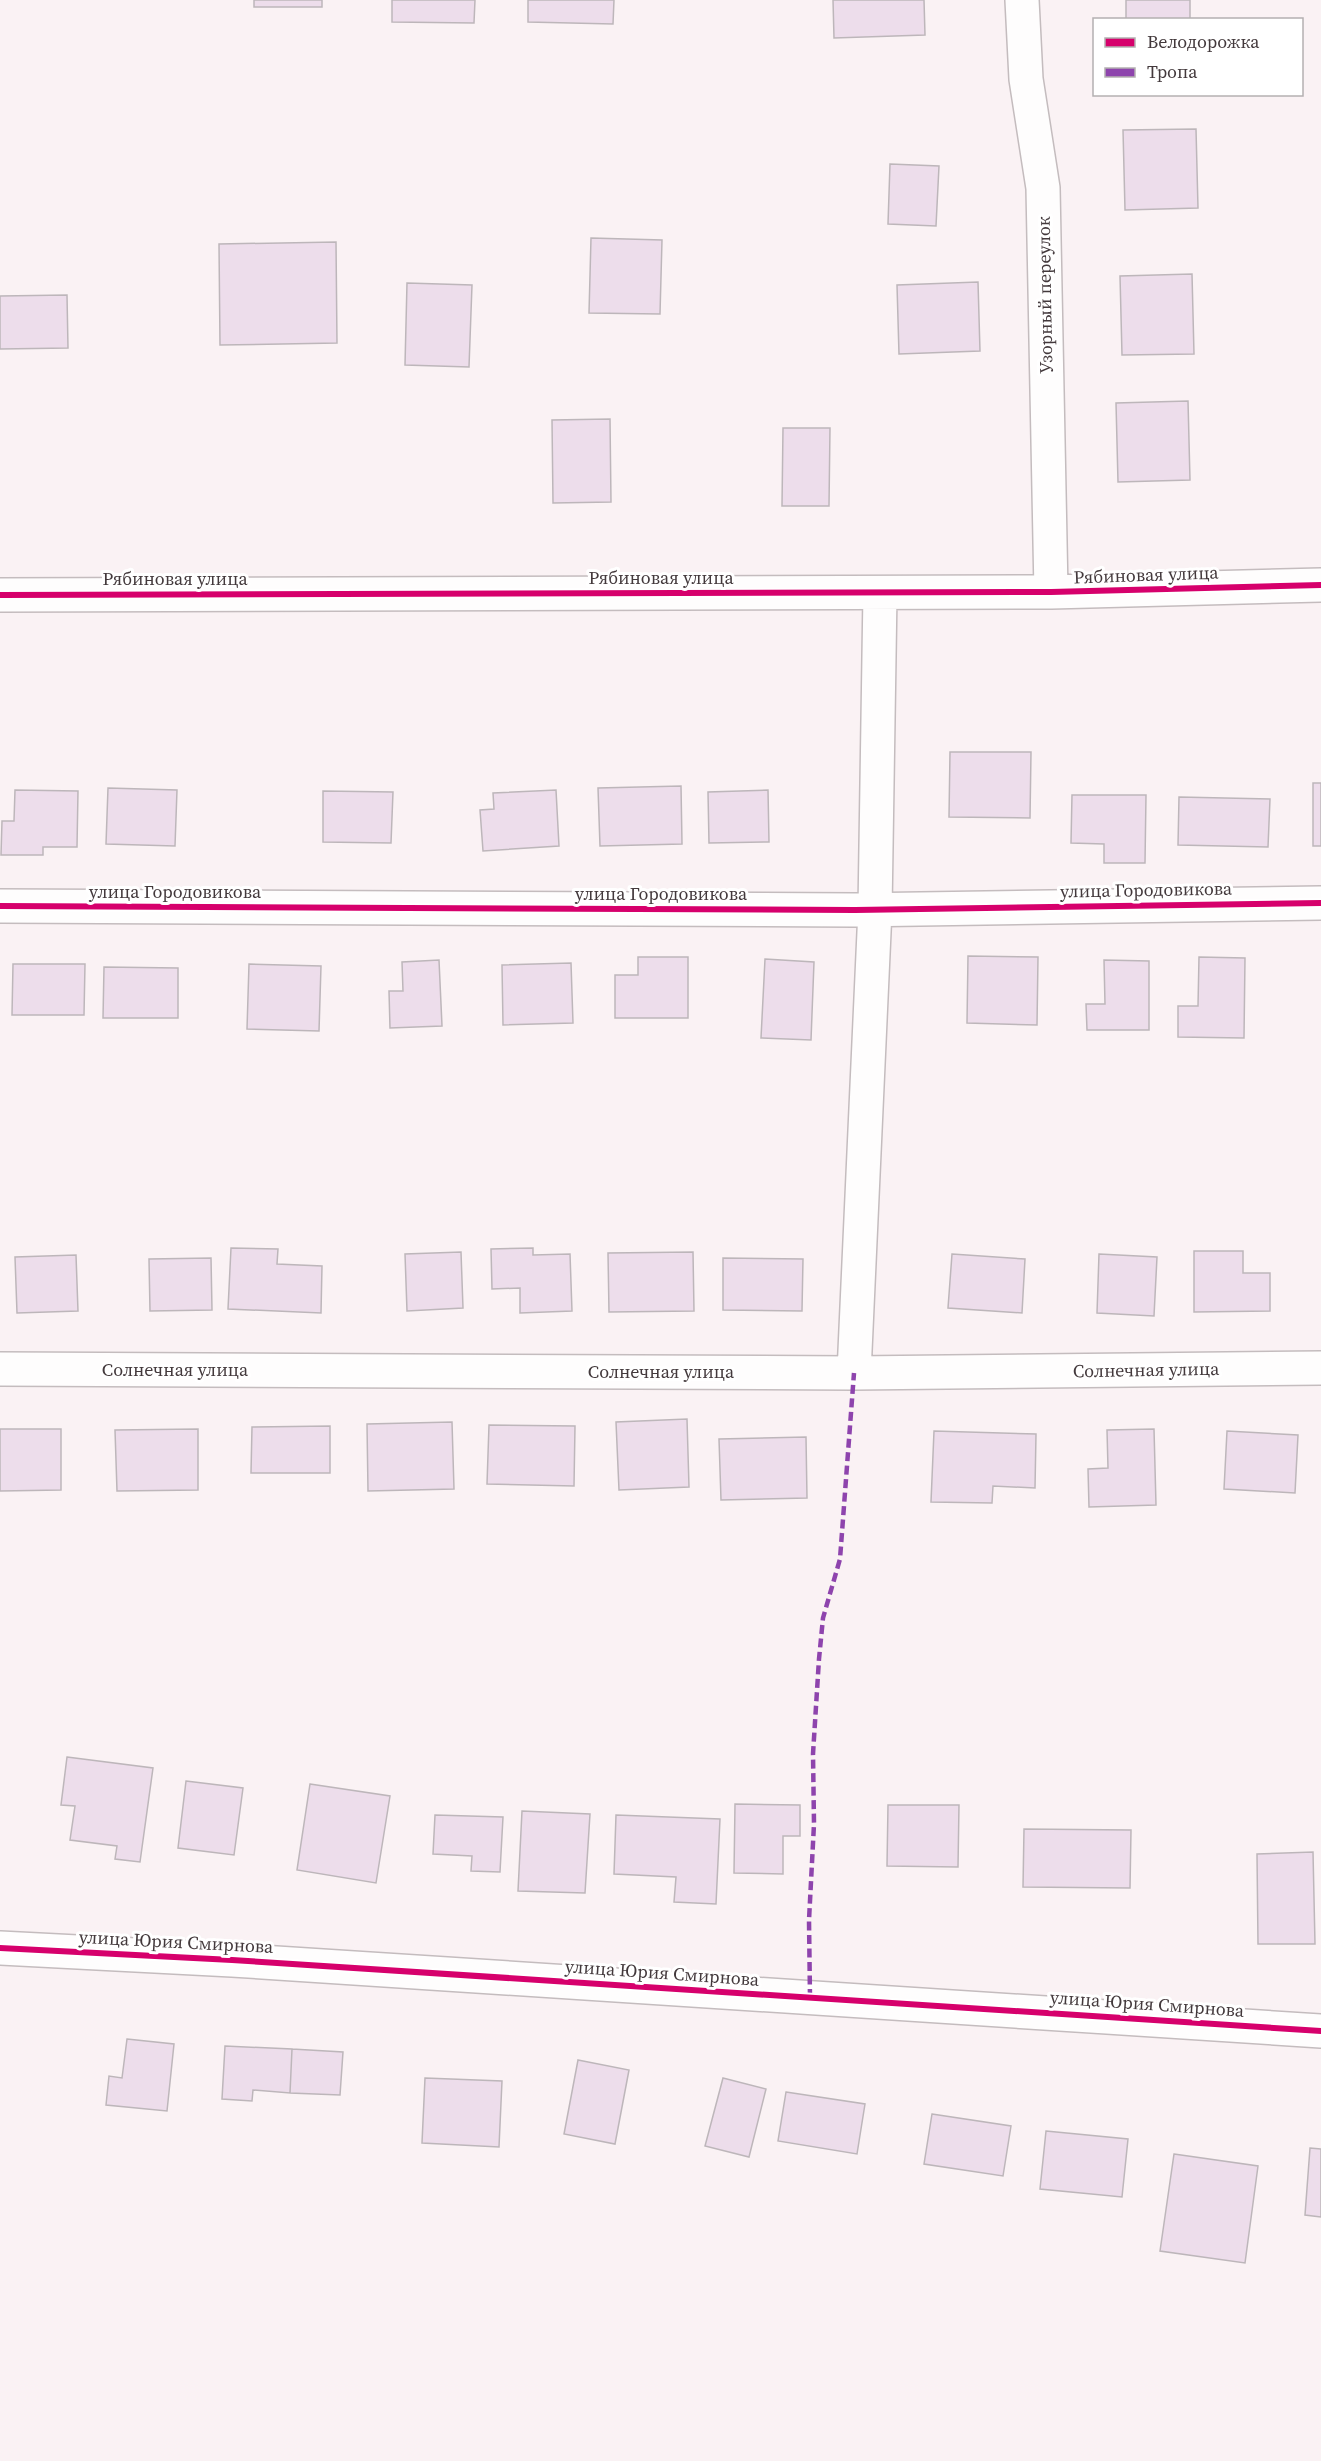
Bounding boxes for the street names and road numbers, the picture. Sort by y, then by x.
street label: Узорный переулок [1031,216,1058,374]
street label: Рябиновая улица [1073,559,1220,590]
street label: Рябиновая улица [588,565,734,590]
street label: Рябиновая улица [102,566,248,591]
street label: улица Городовикова [1060,875,1233,904]
street label: улица Городовикова [89,879,262,904]
street label: улица Городовикова [575,881,748,906]
street label: Солнечная улица [1073,1356,1220,1383]
street label: Солнечная улица [102,1357,249,1382]
street label: Солнечная улица [588,1359,735,1384]
street label: улица Юрия Смирнова [78,1924,275,1959]
street label: улица Юрия Смирнова [564,1953,761,1992]
street label: улица Юрия Смирнова [1049,1984,1246,2023]

